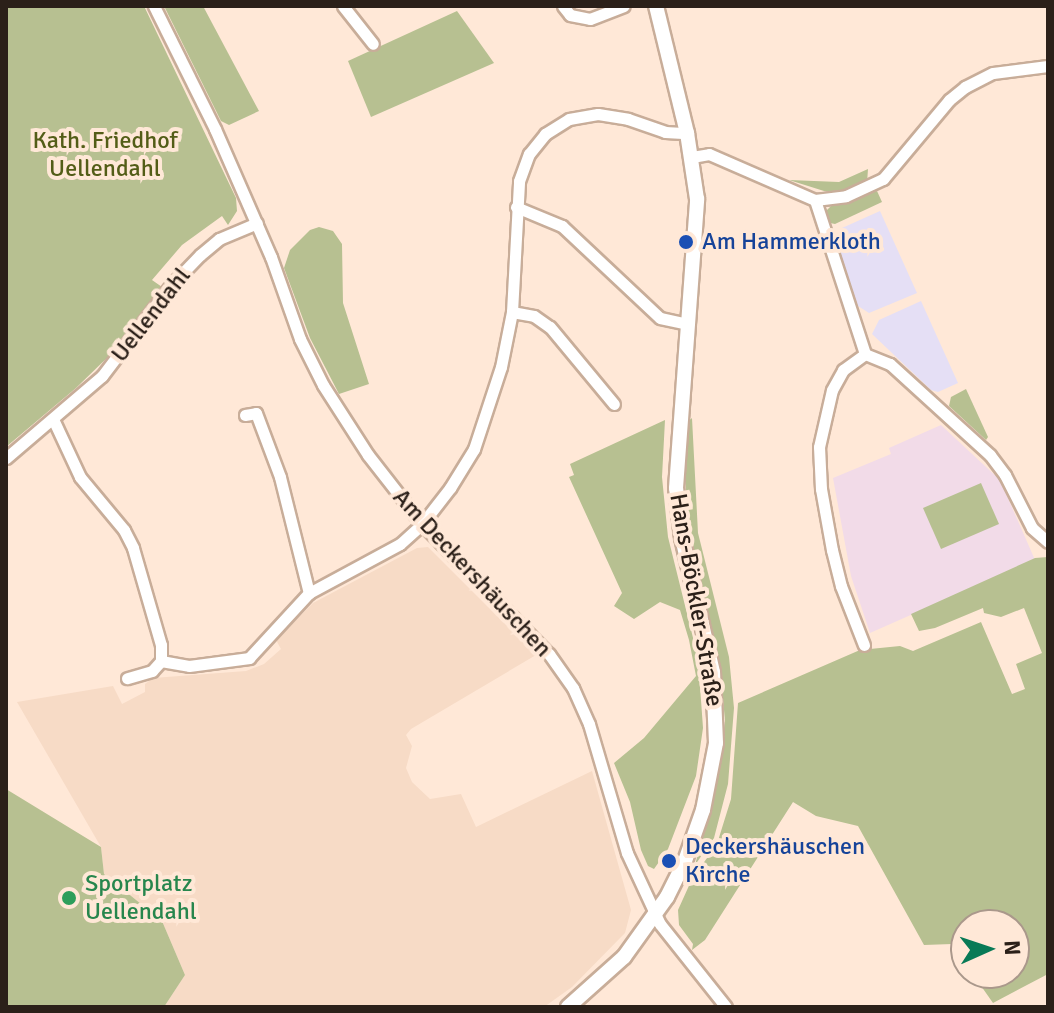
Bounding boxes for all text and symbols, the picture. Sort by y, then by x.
park label: Kath. Friedhof Uellendahl [32,127,178,183]
place label: Am Hammerkloth [702,228,881,256]
marker: Am Hammerkloth [677,233,695,251]
street label: Uellendahl [105,262,197,368]
street label: Am Deckershäuschen [387,483,557,663]
street label: Hans-Böckler-Straße [663,491,729,709]
place label: Deckershäuschen Kirche [685,833,865,889]
marker: Deckershäuschen Kirche [660,852,678,870]
place label: Sportplatz Uellendahl [85,870,197,926]
marker: Sportplatz Uellendahl [60,889,78,907]
north arrow [950,909,1030,989]
text: N [999,939,1026,956]

